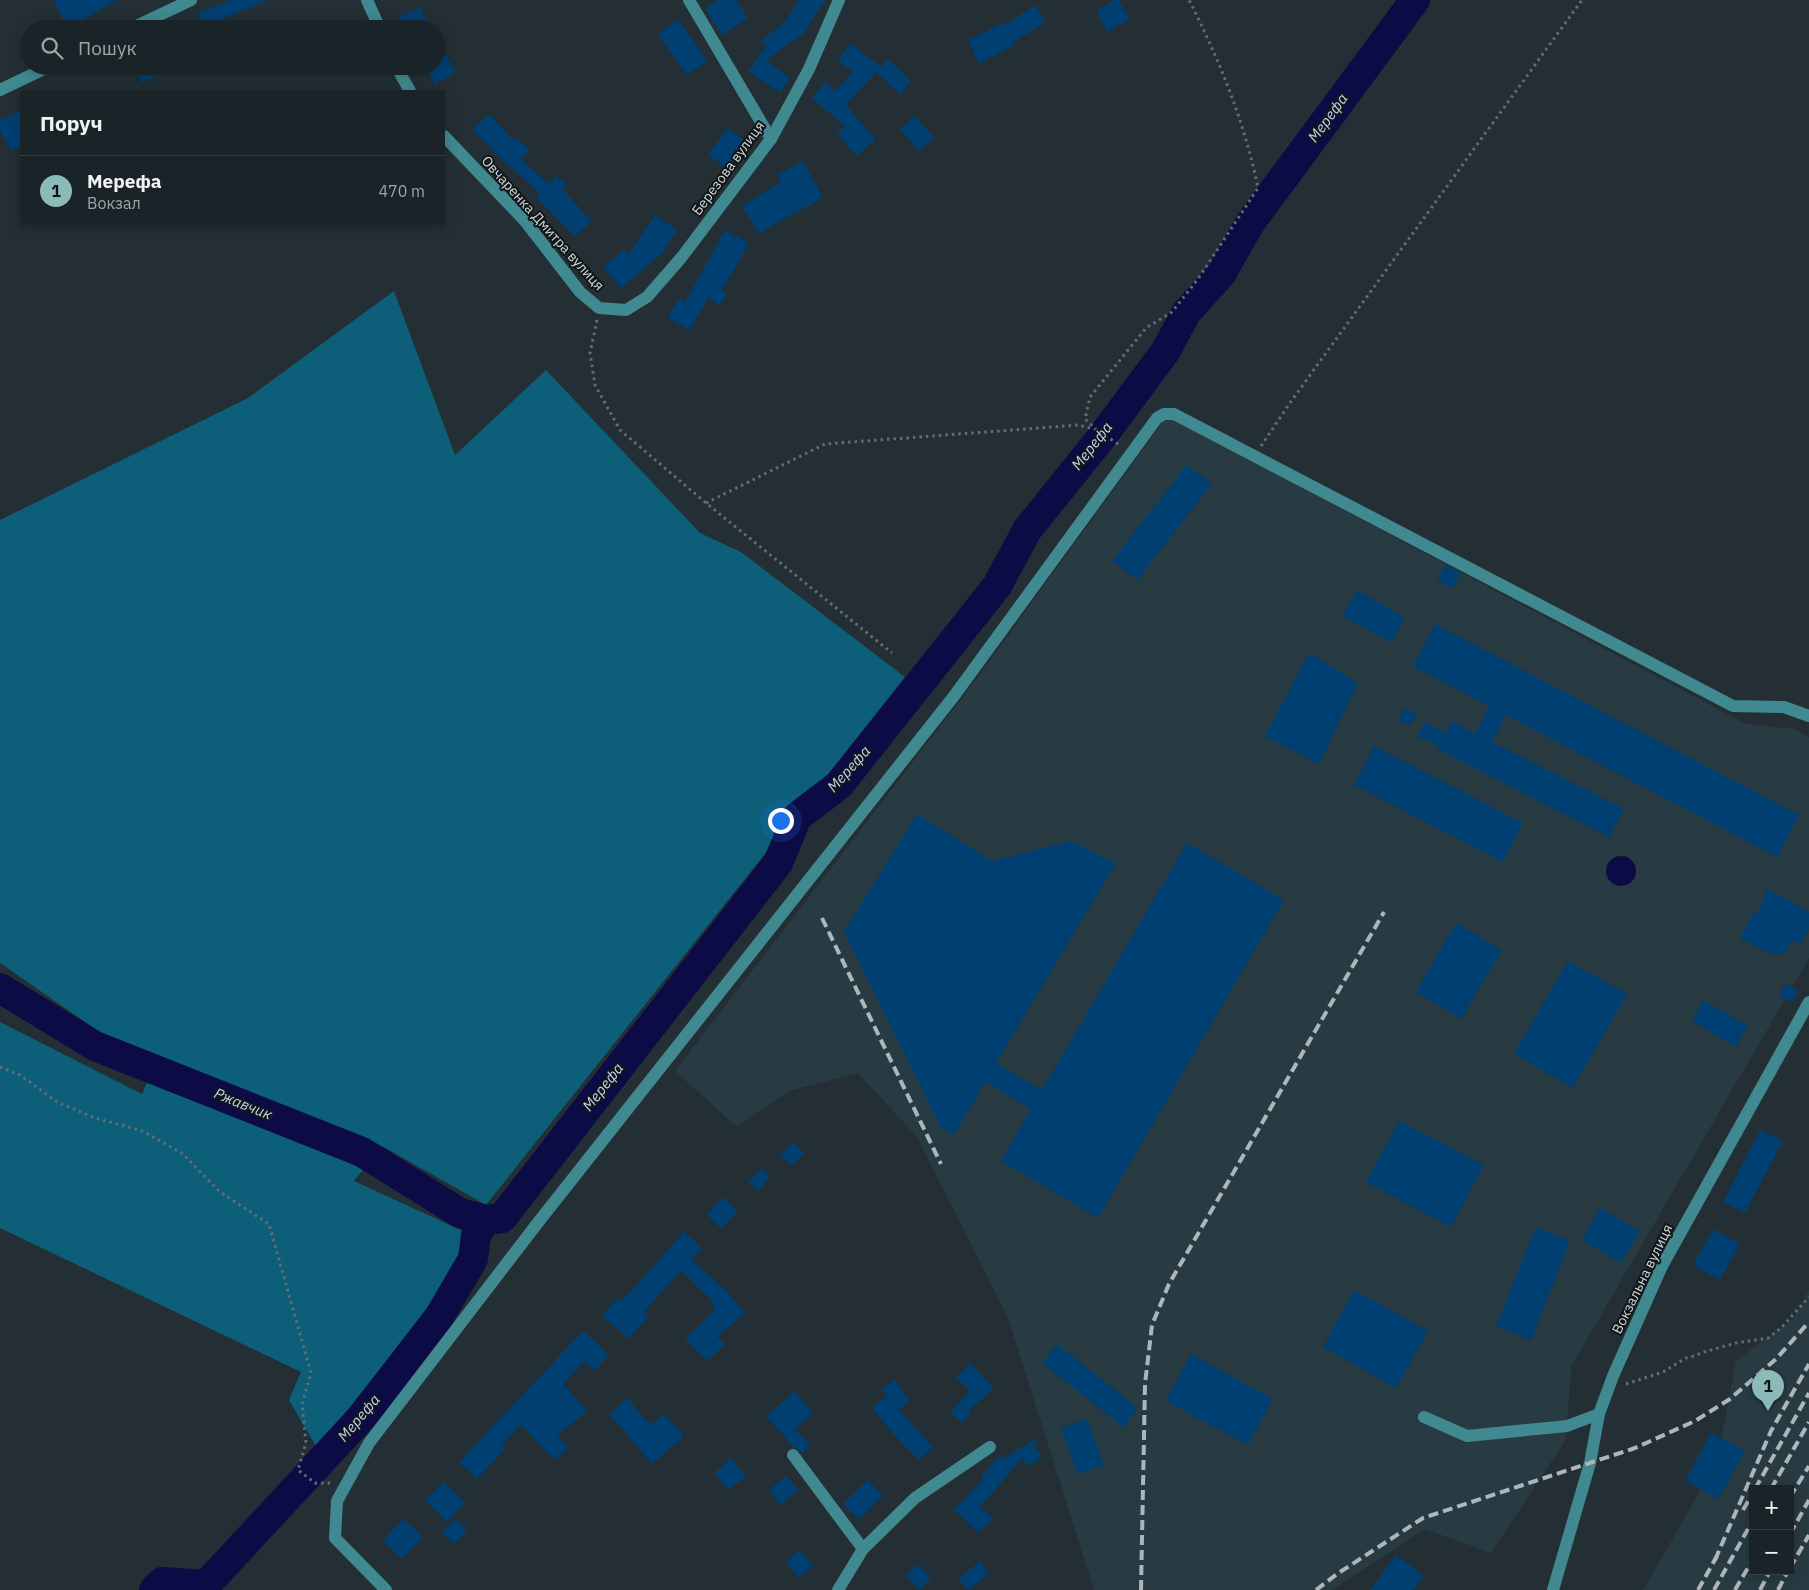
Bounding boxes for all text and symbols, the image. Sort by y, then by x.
search box [20,20,445,75]
icon: search [38,34,66,62]
text: Пошук [78,36,137,60]
water label: Мерефа [1303,89,1352,146]
text: Поруч [40,109,103,137]
street label: Березова вулиця [688,117,768,219]
street label: Овчаренка Дмитра вулиця [478,152,608,294]
text: Мерефа [87,169,162,193]
text: 1 [51,181,61,201]
text: 470 m [378,181,425,201]
text: Вокзал [87,193,141,213]
water label: Мерефа [1067,418,1116,474]
water label: Мерефа [823,741,875,796]
your location [768,808,794,834]
water label: Мерефа [578,1059,627,1115]
water label: Ржавчик [211,1083,276,1124]
street label: Вокзальна вулиця [1608,1221,1676,1337]
pin: 1 [1752,1370,1784,1411]
water label: Мерефа [333,1390,384,1445]
map controls [1749,1485,1794,1575]
button: + [1749,1485,1794,1530]
button: − [1749,1530,1794,1575]

